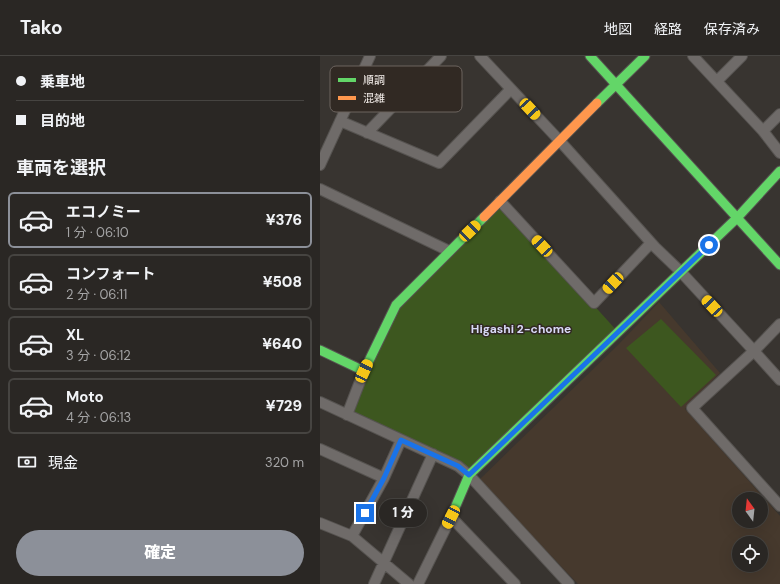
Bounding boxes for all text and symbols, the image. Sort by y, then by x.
text: Tako [20,15,63,40]
text: 地図 [604,20,632,38]
text: 経路 [654,20,682,38]
text: 保存済み [704,20,760,38]
legend [330,66,462,112]
text: 乗車地 [40,72,85,92]
text: 順調 [363,73,385,87]
text: 混雑 [363,91,385,105]
car [517,96,543,122]
text: 目的地 [40,111,85,131]
text: 車両を選択 [16,156,106,180]
icon: car [18,202,54,238]
text: エコノミー [66,202,141,222]
text: ¥376 [266,210,302,230]
car [457,218,483,244]
text: 1 分 · 06:10 [66,224,129,241]
car [529,233,555,259]
route start [700,236,718,254]
icon: car [18,264,54,300]
text: コンフォート [66,264,156,284]
car [600,270,626,296]
text: ¥508 [263,272,302,292]
text: 2 分 · 06:11 [66,286,127,303]
car [699,293,725,319]
district label: Higashi 2-chome [471,321,571,337]
text: XL [66,325,84,345]
icon: car [18,326,54,362]
text: ¥640 [262,334,302,354]
text: 3 分 · 06:12 [66,347,131,364]
car [353,358,375,384]
text: Moto [66,387,104,407]
icon: car [18,388,54,424]
text: ¥729 [266,396,302,416]
text: 4 分 · 06:13 [66,409,131,426]
icon: cash [16,451,38,473]
text: 現金 [48,453,78,473]
text: 320 m [265,454,304,471]
north arrow [732,492,768,528]
map controls [732,492,768,572]
callout: 1 分 [379,499,427,527]
route end [356,504,374,522]
text: 1 分 [393,504,413,521]
car [440,504,462,530]
button: 確定 [16,530,304,576]
button: locate [732,536,768,572]

